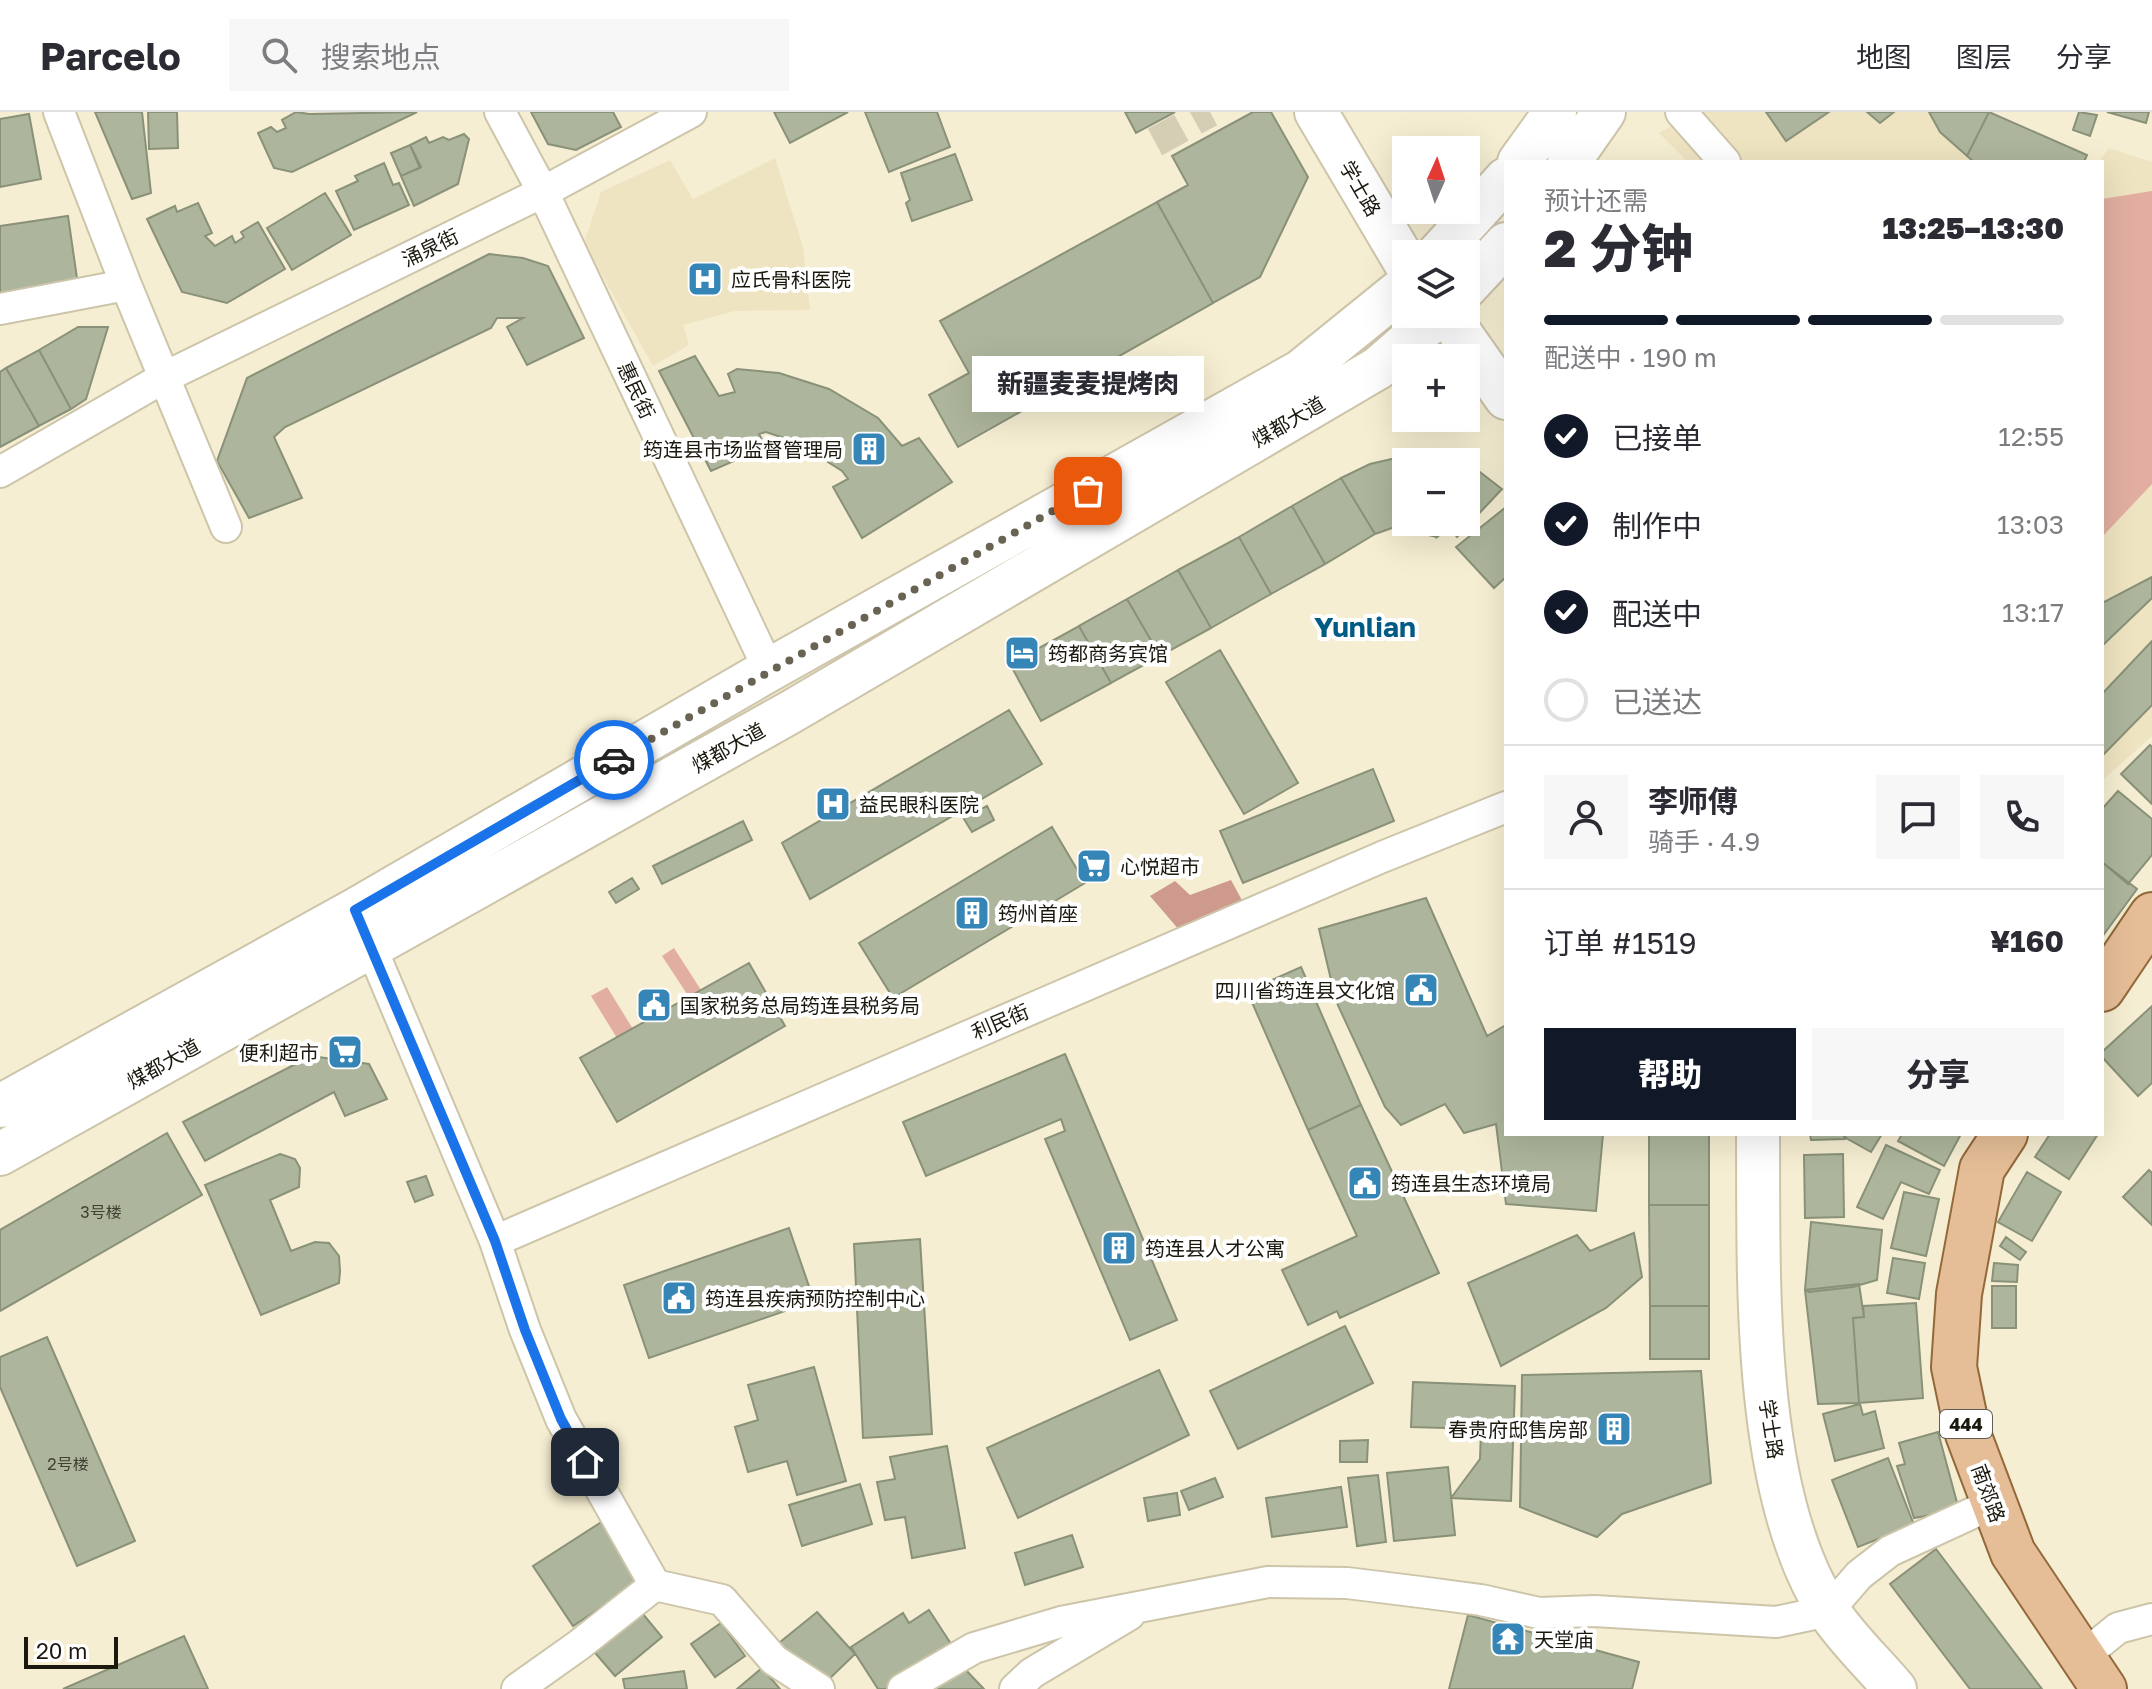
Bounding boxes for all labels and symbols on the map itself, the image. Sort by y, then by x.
north arrow [1392,136,1480,224]
street label: 学士路 [1336,156,1386,220]
street label: 涌泉街 [398,223,462,271]
hospital icon: 应氏骨科医院 [686,260,724,298]
place label: 应氏骨科医院 [731,267,851,291]
callout: 新疆麦麦提烤肉 [972,355,1204,411]
street label: 惠民街 [613,358,661,422]
street label: 煤都大道 [1247,391,1329,451]
building icon: 筠连县市场监督管理局 [850,430,888,468]
place label: 筠连县市场监督管理局 [643,437,843,461]
pin [1054,457,1122,525]
district label: Yunlian [1314,610,1416,643]
hotel icon: 筠都商务宾馆 [1003,634,1041,672]
place label: 筠都商务宾馆 [1048,641,1168,665]
street label: 煤都大道 [687,717,769,777]
courier [574,720,654,800]
hospital icon: 益民眼科医院 [814,785,852,823]
place label: 益民眼科医院 [859,792,979,816]
supermarket icon: 心悦超市 [1075,847,1113,885]
place label: 心悦超市 [1120,854,1200,878]
building icon: 筠州首座 [953,894,991,932]
place label: 筠州首座 [998,901,1078,925]
public building icon: 四川省筠连县文化馆 [1402,971,1440,1009]
place label: 四川省筠连县文化馆 [1215,978,1395,1002]
public building icon: 国家税务总局筠连县税务局 [635,986,673,1024]
place label: 国家税务总局筠连县税务局 [680,993,920,1017]
street label: 利民街 [968,998,1032,1044]
street label: 煤都大道 [122,1033,204,1093]
supermarket icon: 便利超市 [326,1033,364,1071]
place label: 便利超市 [239,1040,319,1064]
public building icon: 筠连县生态环境局 [1346,1164,1384,1202]
place label: 筠连县生态环境局 [1391,1171,1551,1195]
house number: 3号楼 [80,1202,122,1222]
building icon: 筠连县人才公寓 [1100,1229,1138,1267]
place label: 筠连县人才公寓 [1145,1236,1285,1260]
public building icon: 筠连县疾病预防控制中心 [660,1279,698,1317]
place label: 筠连县疾病预防控制中心 [705,1286,925,1310]
street label: 学士路 [1755,1397,1789,1461]
building icon: 春贵府邸售房部 [1595,1410,1633,1448]
road number: 444 [1940,1410,1992,1438]
place label: 春贵府邸售房部 [1448,1417,1588,1441]
pin [551,1428,619,1496]
house number: 2号楼 [47,1454,89,1474]
street label: 南郊路 [1967,1461,2011,1525]
temple icon: 天堂庙 [1489,1620,1527,1658]
place label: 天堂庙 [1534,1627,1594,1651]
scale bar [24,1633,118,1669]

